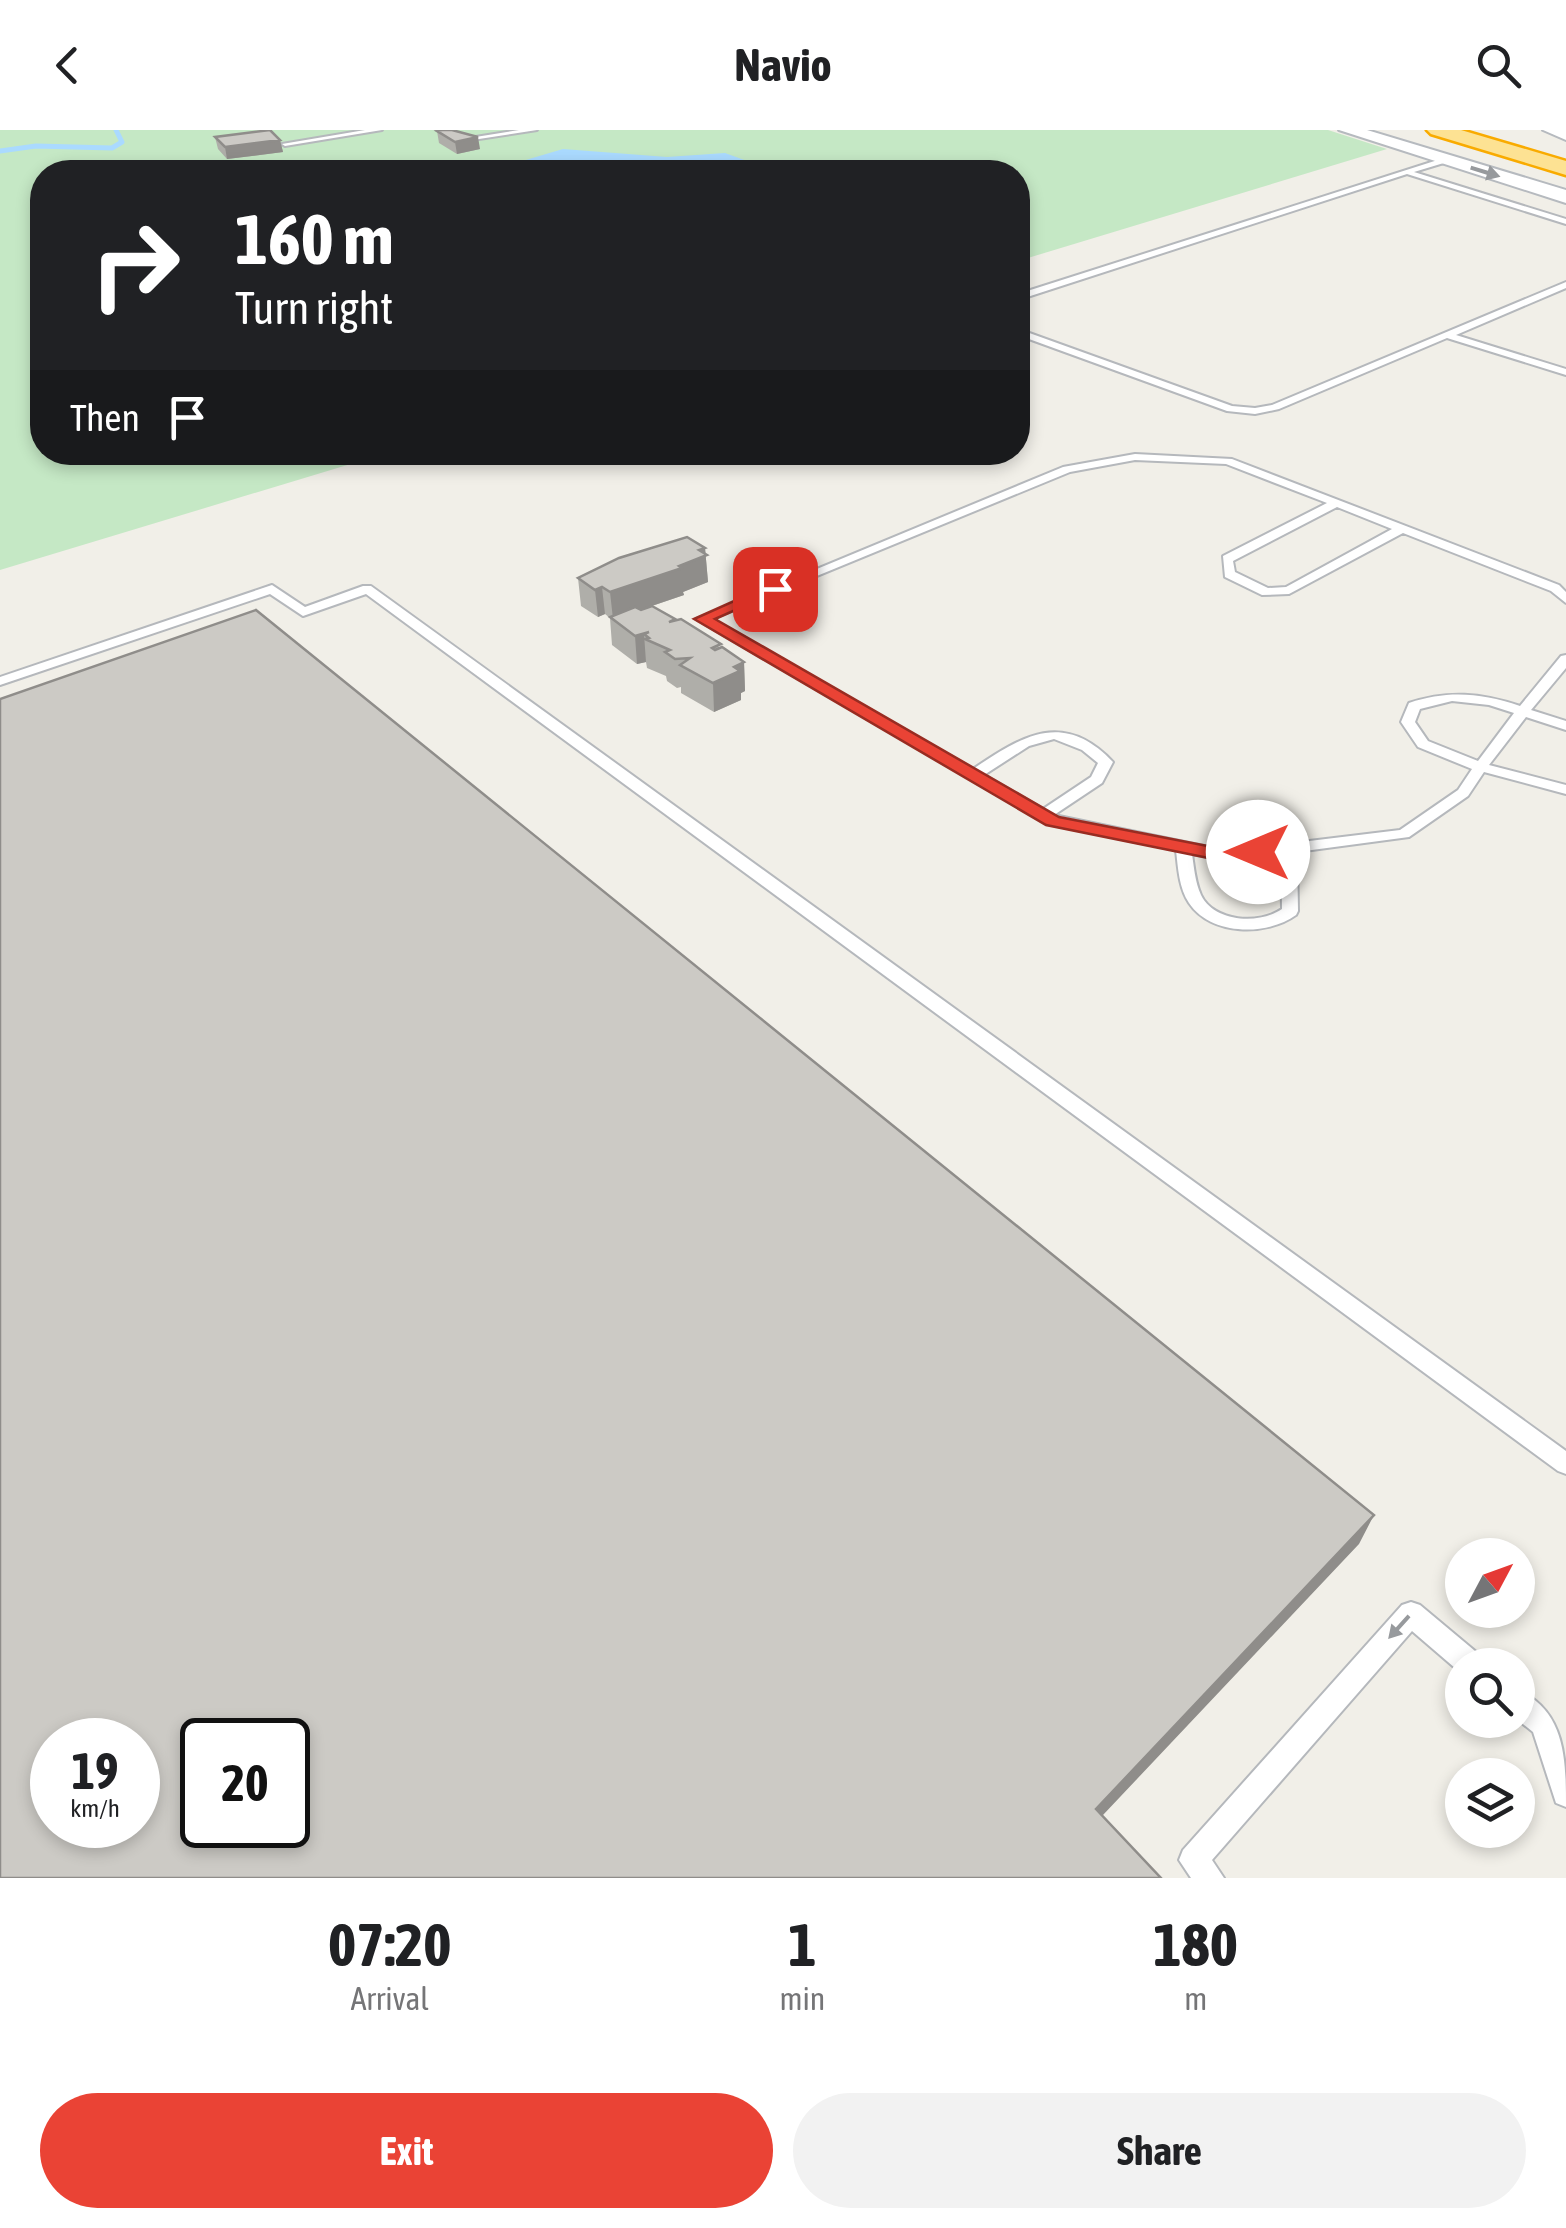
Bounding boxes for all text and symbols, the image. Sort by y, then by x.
icon: back [40,38,95,93]
icon: search [1471,38,1526,93]
text: Navio [734,39,832,91]
one-way arrow [1471,165,1501,180]
text: 160 m [235,199,394,279]
icon: right [70,200,200,330]
text: Turn right [235,282,393,334]
icon: arrive [160,390,215,445]
text: Then [70,396,140,439]
pin [733,547,818,632]
icon: arrive [748,562,803,617]
position arrow [1206,800,1310,904]
north arrow [1445,1538,1535,1628]
map controls [1445,1538,1535,1848]
one-way arrow [1388,1615,1411,1639]
button: search [1445,1648,1535,1738]
speed limit sign: 20 [180,1718,310,1848]
text: 19 [71,1742,118,1800]
button: layers [1445,1758,1535,1848]
text: km/h [70,1794,120,1822]
text: 07:20 [328,1910,451,1979]
text: 1 [788,1910,817,1979]
text: 180 [1153,1910,1238,1979]
text: Arrival [351,1980,429,2017]
text: min [779,1980,825,2017]
text: m [1184,1980,1207,2017]
button: Exit [40,2093,773,2208]
button: Share [793,2093,1526,2208]

